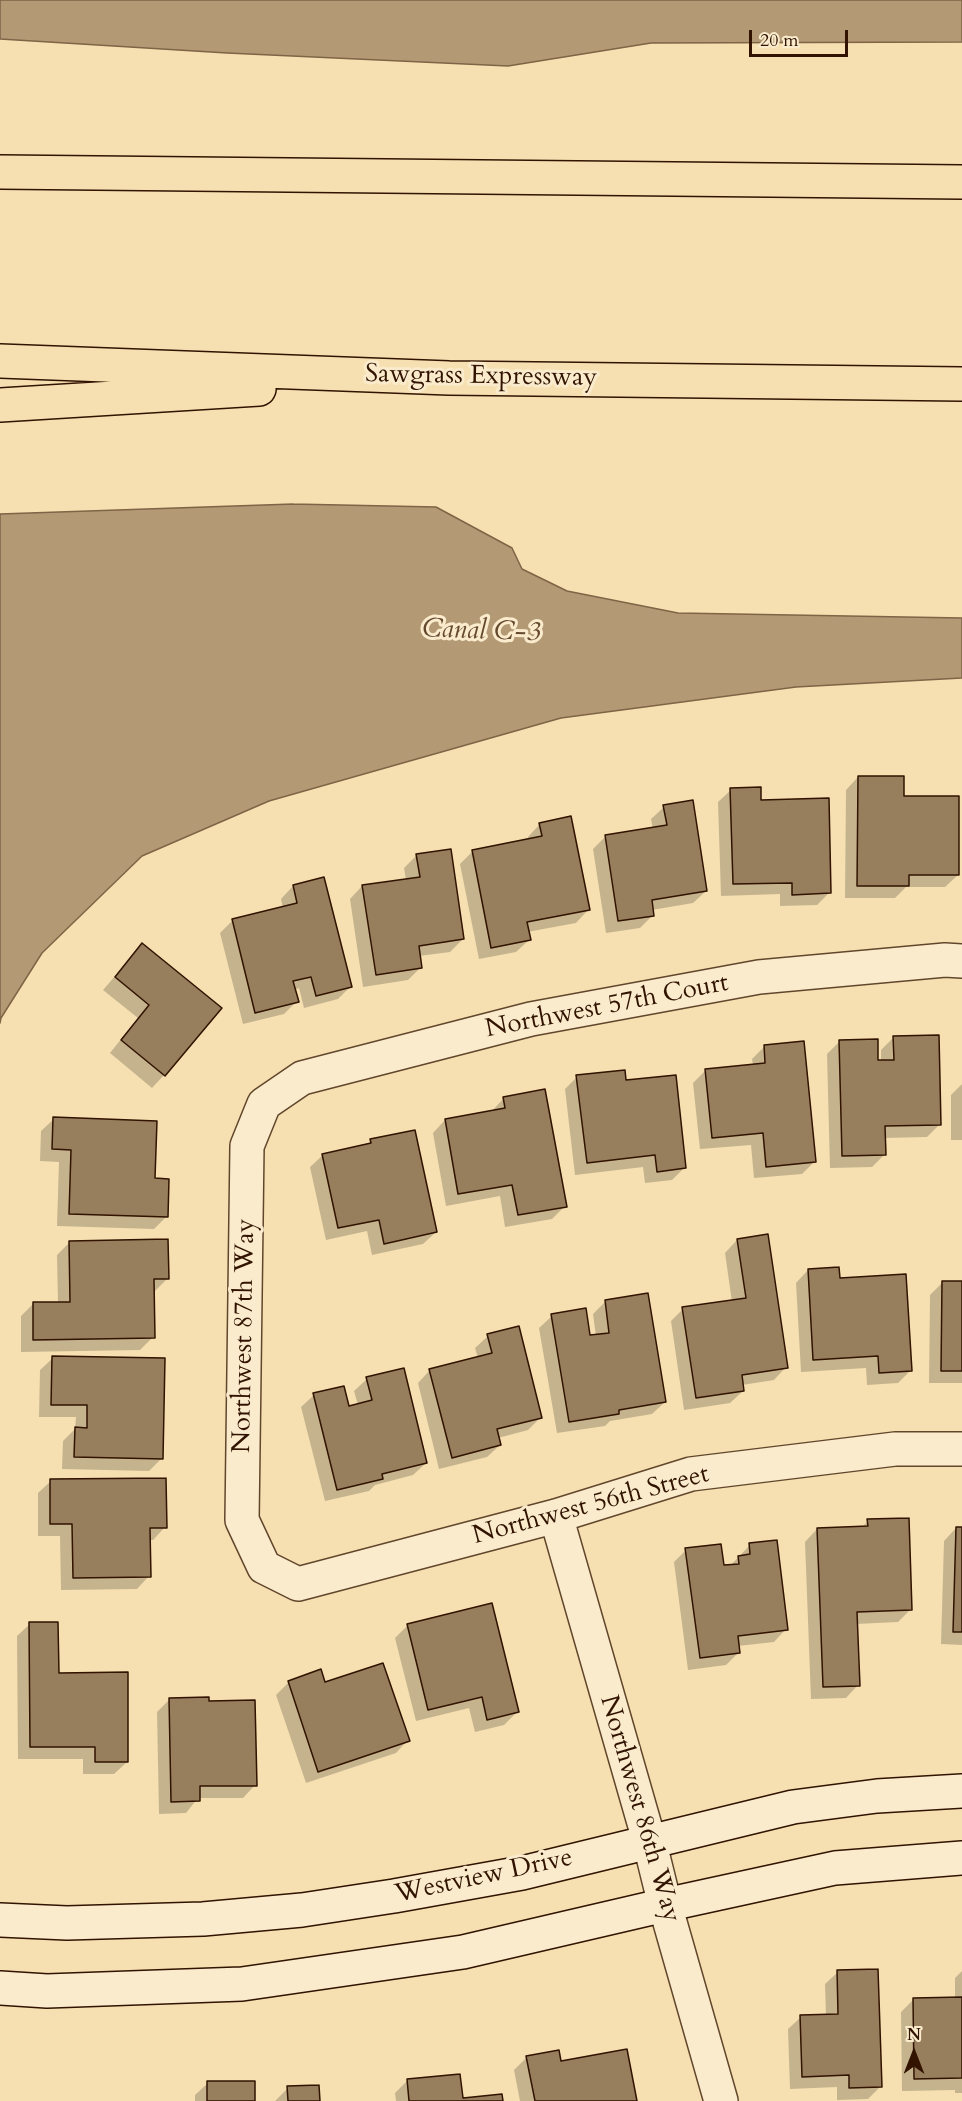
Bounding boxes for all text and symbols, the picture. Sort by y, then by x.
scale bar [752,18,851,56]
text: 20 m [760,28,799,53]
street label: Sawgrass Expressway [365,359,597,395]
water label: Canal C-3 [422,614,540,650]
street label: Northwest 57th Court [483,968,731,1046]
street label: Northwest 87th Way [227,1218,263,1454]
street label: Northwest 56th Street [469,1459,713,1553]
street label: Northwest 86th Way [592,1692,686,1926]
street label: Westview Drive [393,1843,575,1911]
north arrow [884,2023,944,2083]
text: N [907,2024,921,2046]

